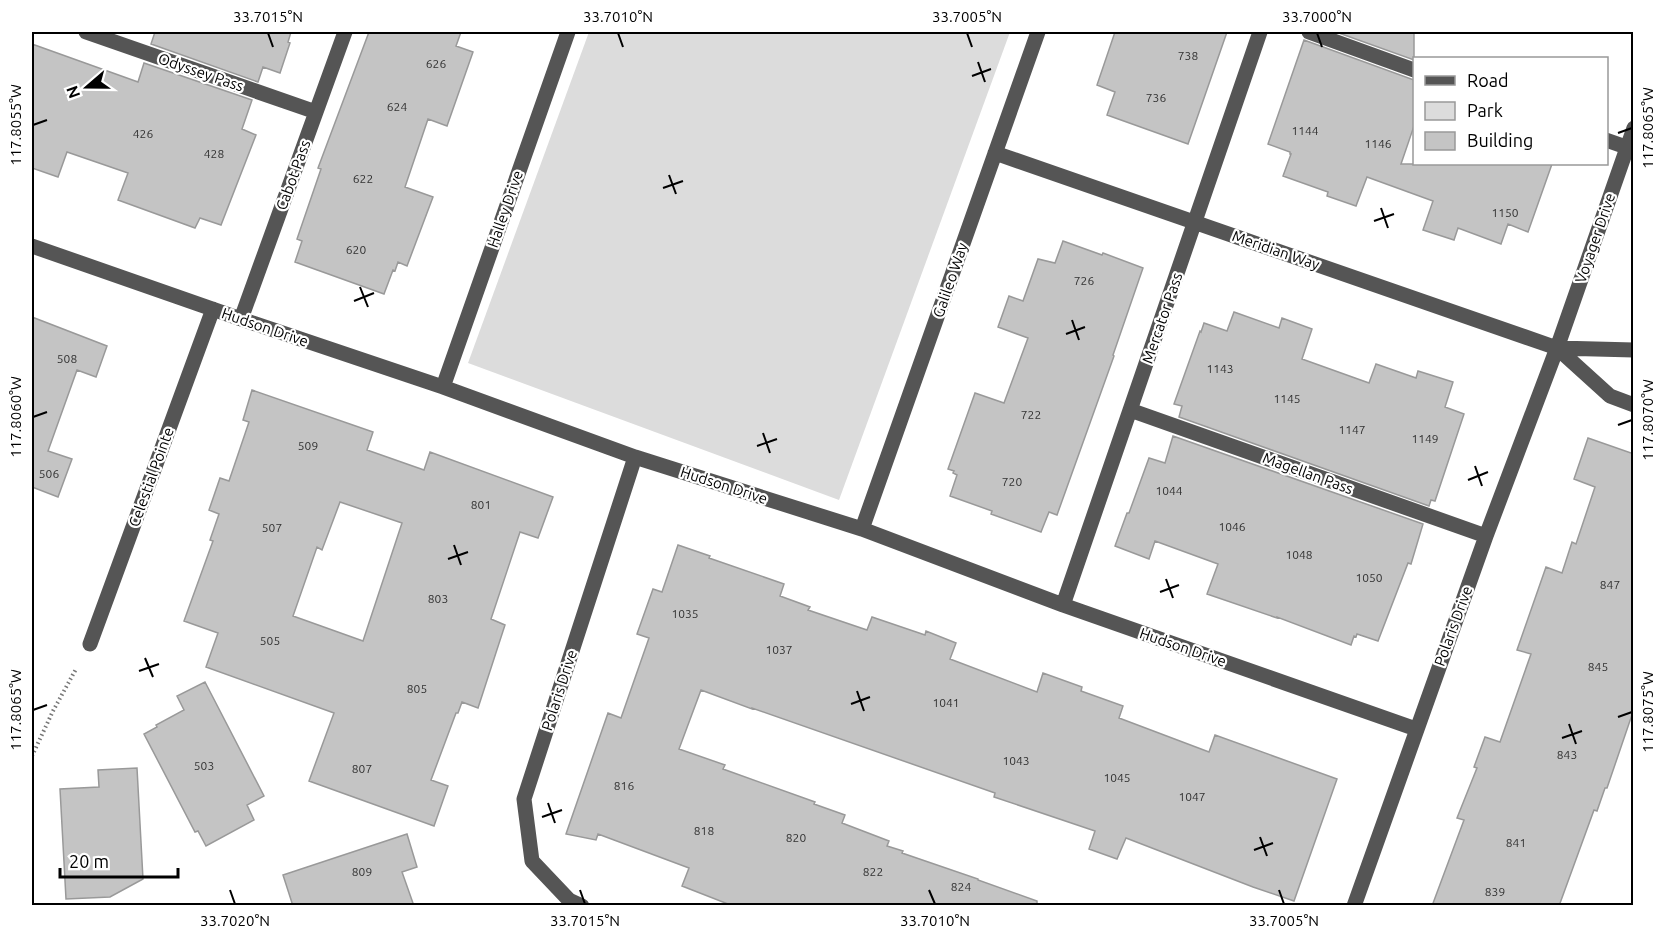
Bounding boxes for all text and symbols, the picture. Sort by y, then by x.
text: 33.7015°N [233,8,303,25]
text: 33.7010°N [583,8,653,25]
text: 33.7005°N [932,8,1002,25]
text: 33.7000°N [1282,8,1352,25]
street label: Odyssey Pass [156,49,246,95]
house number: 738 [1178,49,1198,62]
north arrow [57,57,117,117]
house number: 626 [426,57,446,70]
legend [1413,57,1608,165]
text: Road [1467,70,1509,90]
text: N [62,83,83,101]
text: 117.8055°W [7,84,24,166]
text: 117.8065°W [1639,87,1656,169]
house number: 736 [1146,91,1166,104]
house number: 624 [387,100,407,113]
text: Park [1467,100,1503,120]
house number: 1144 [1291,124,1319,137]
house number: 426 [133,127,153,140]
text: Building [1467,130,1533,150]
house number: 1146 [1364,137,1392,150]
street label: Cabot Pass [272,138,314,212]
house number: 428 [204,147,224,160]
street label: Halley Drive [484,168,526,250]
house number: 622 [353,172,373,185]
street label: Voyager Drive [1572,191,1618,285]
house number: 1150 [1491,206,1519,219]
street label: Meridian Way [1230,227,1322,273]
street label: Galileo Way [929,240,971,320]
house number: 620 [346,243,366,256]
street label: Mercator Pass [1139,270,1185,366]
house number: 726 [1074,274,1094,287]
street label: Hudson Drive [219,304,311,350]
house number: 508 [57,352,77,365]
house number: 1143 [1206,362,1234,375]
text: 117.8060°W [7,376,24,458]
text: 117.8070°W [1639,379,1656,461]
house number: 1145 [1273,392,1301,405]
house number: 722 [1021,408,1041,421]
house number: 1147 [1338,423,1366,436]
street label: Celestial Pointe [125,425,177,529]
house number: 1149 [1411,432,1439,445]
house number: 509 [298,439,318,452]
street label: Magellan Pass [1261,449,1355,497]
street label: Hudson Drive [678,463,770,507]
house number: 506 [39,467,59,480]
house number: 720 [1002,475,1022,488]
house number: 1044 [1155,484,1183,497]
house number: 801 [471,498,491,511]
house number: 1046 [1218,520,1246,533]
house number: 507 [262,521,282,534]
house number: 1048 [1285,548,1313,561]
house number: 1050 [1355,571,1383,584]
house number: 847 [1600,578,1620,591]
street label: Polaris Drive [1431,584,1475,668]
house number: 803 [428,592,448,605]
house number: 1035 [671,607,699,620]
street label: Hudson Drive [1137,624,1229,670]
house number: 505 [260,634,280,647]
house number: 1037 [765,643,793,656]
street label: Polaris Drive [538,647,580,733]
house number: 845 [1588,660,1608,673]
text: 117.8065°W [7,669,24,751]
text: 117.8075°W [1639,671,1656,753]
house number: 805 [407,682,427,695]
house number: 1041 [932,696,960,709]
house number: 843 [1557,748,1577,761]
house number: 1043 [1002,754,1030,767]
house number: 503 [194,759,214,772]
house number: 807 [352,762,372,775]
house number: 1045 [1103,771,1131,784]
house number: 816 [614,779,634,792]
house number: 1047 [1178,790,1206,803]
house number: 818 [694,824,714,837]
house number: 820 [786,831,806,844]
house number: 841 [1506,836,1526,849]
scale bar [60,841,178,879]
text: 20 m [69,851,109,871]
house number: 809 [352,865,372,878]
house number: 822 [863,865,883,878]
house number: 824 [951,880,971,893]
house number: 839 [1485,885,1505,898]
text: 33.7020°N [200,912,270,929]
text: 33.7015°N [550,912,620,929]
text: 33.7010°N [900,912,970,929]
text: 33.7005°N [1249,912,1319,929]

